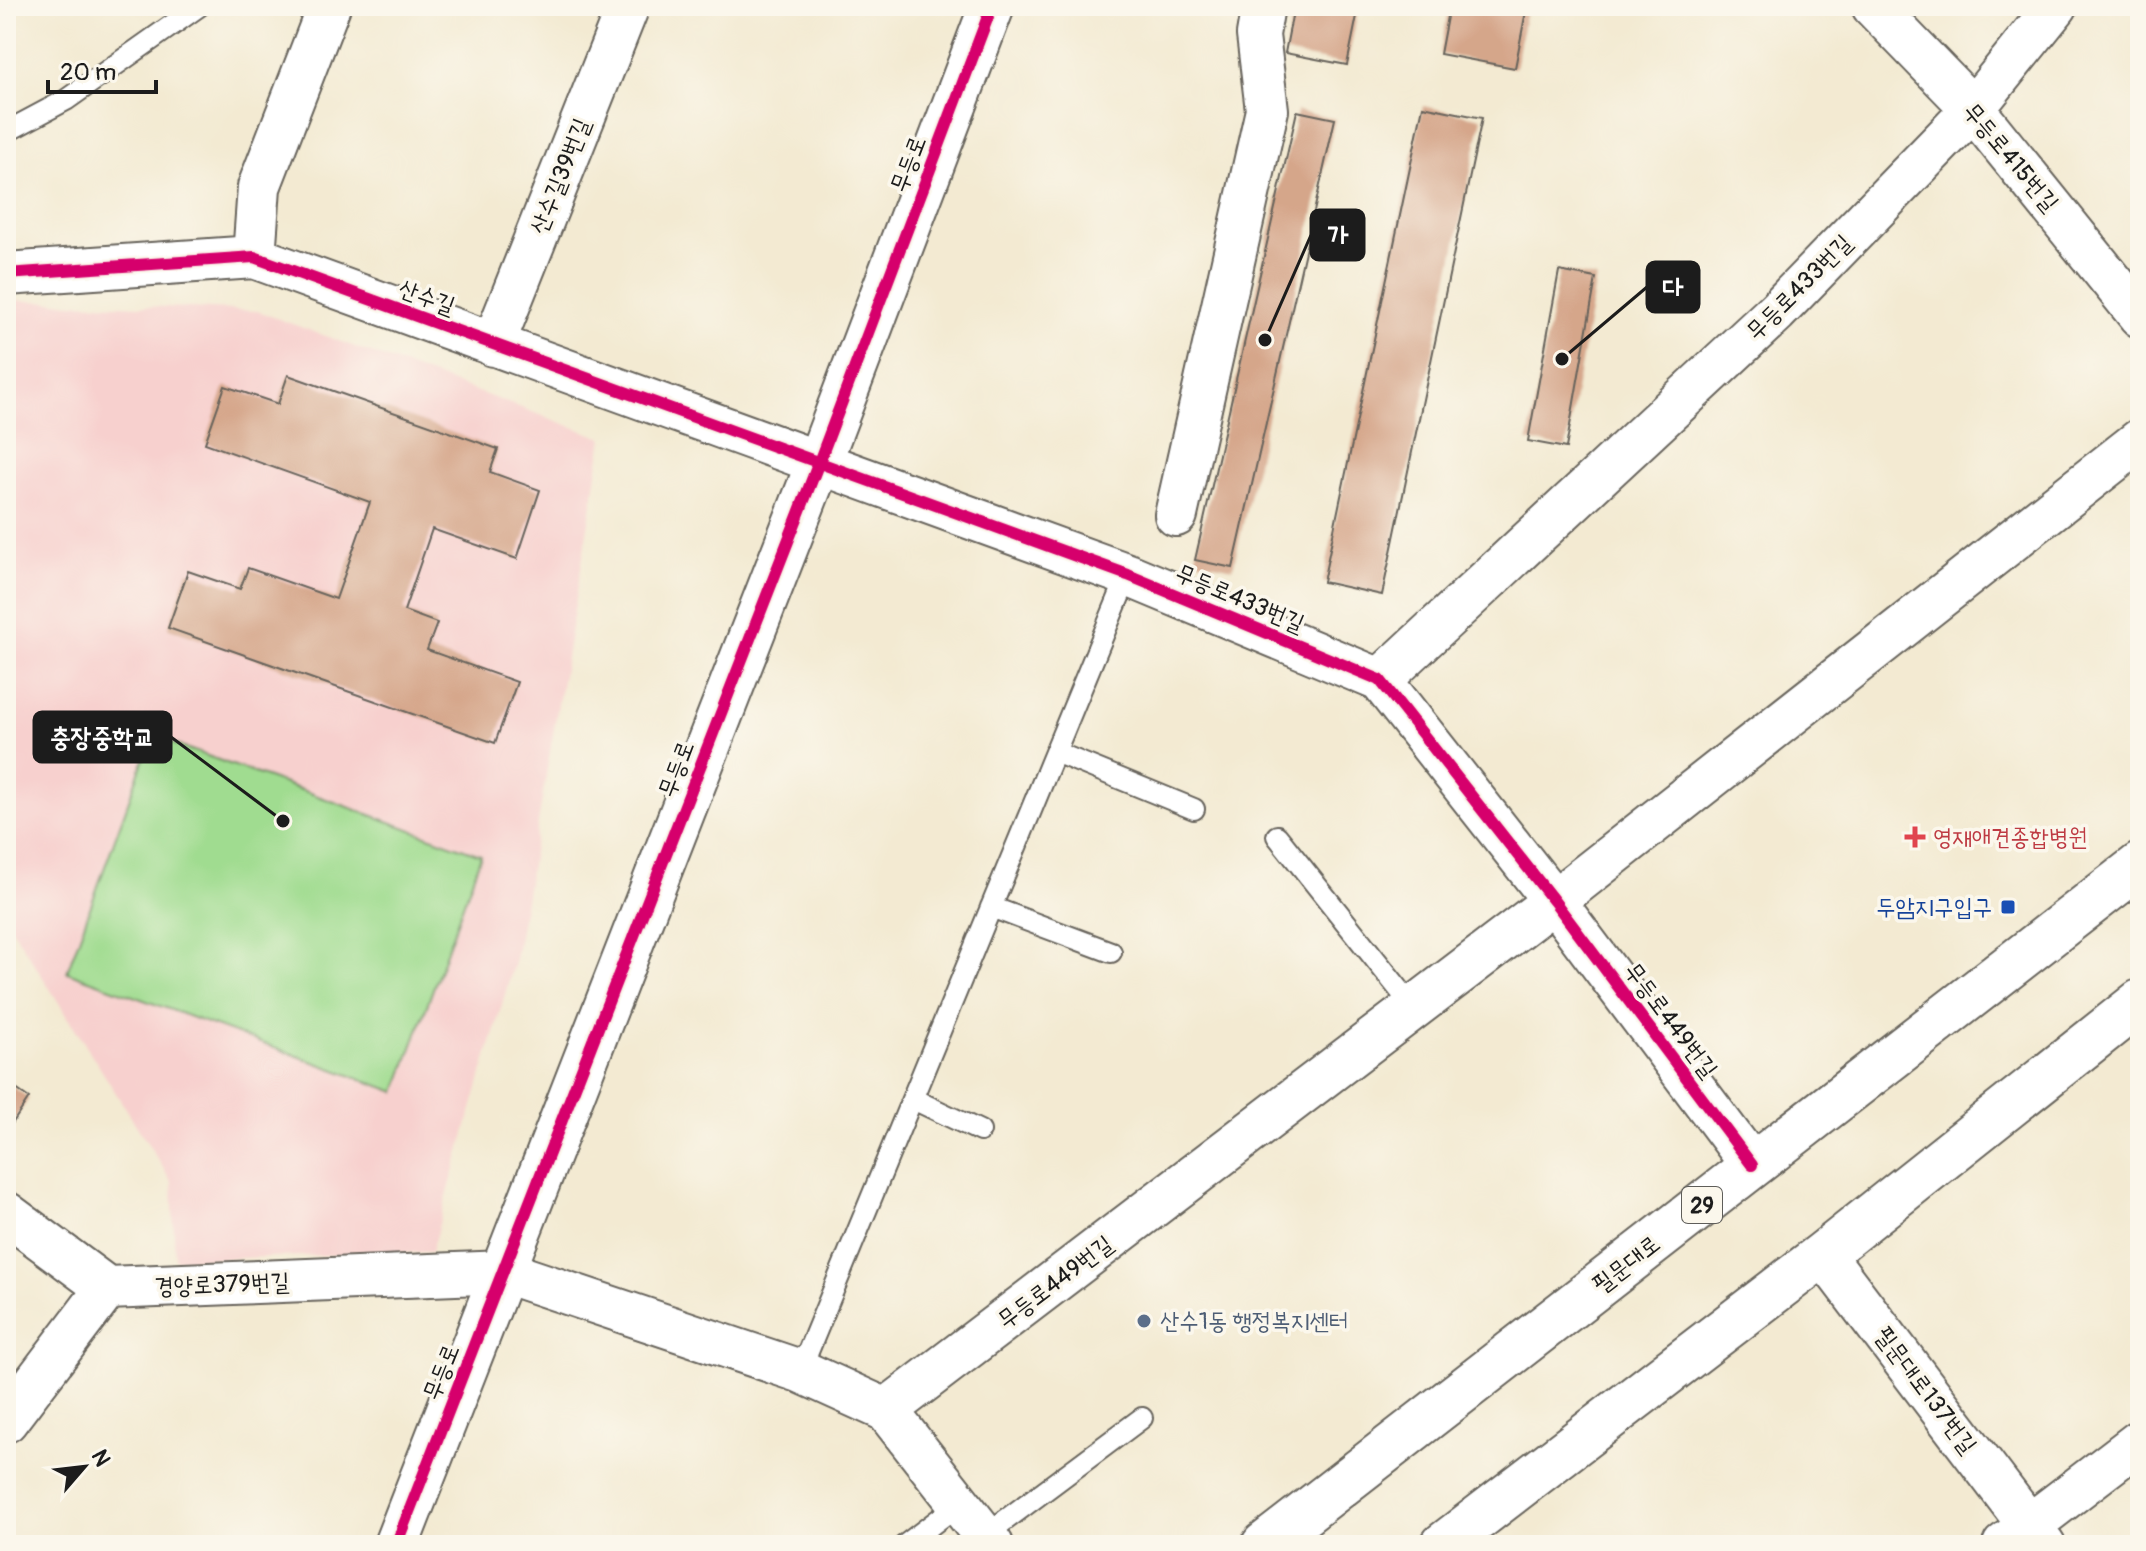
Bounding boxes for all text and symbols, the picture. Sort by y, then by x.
scale bar [48,44,156,94]
text: 20 m [60,58,116,87]
street label: 무등로415번길 [1957,97,2064,218]
street label: 산수길39번길 [524,114,597,238]
street label: 무등로 [885,132,932,196]
callout: 가 [1311,210,1364,260]
text: 가 [1328,220,1349,252]
street label: 무등로433번길 [1741,229,1858,346]
callout: 다 [1647,262,1699,312]
text: 다 [1663,272,1684,304]
street label: 산수길 [395,274,459,321]
street label: 무등로433번길 [1171,558,1309,639]
callout: 충장중학교 [34,712,171,762]
text: 충장중학교 [50,722,154,754]
street label: 무등로 [653,737,700,801]
place label: 영재애견종합병원 [1933,823,2088,852]
marker: 영재애견종합병원 [1904,826,1926,848]
place label: 두암지구입구 [1876,893,1992,922]
marker: 두암지구입구 [1999,898,2017,916]
street label: 무등로449번길 [1618,957,1723,1084]
road number: 29 [1682,1187,1722,1223]
street label: 필문대로 [1587,1229,1666,1300]
street label: 무등로449번길 [992,1230,1119,1335]
street label: 경양로379번길 [154,1268,290,1301]
place label: 산수1동 행정복지센터 [1160,1307,1348,1336]
marker: 산수1동 행정복지센터 [1135,1312,1153,1330]
street label: 필문대로137번길 [1868,1321,1983,1459]
street label: 무등로 [417,1340,466,1404]
north arrow [44,1427,124,1507]
text: N [85,1445,117,1471]

